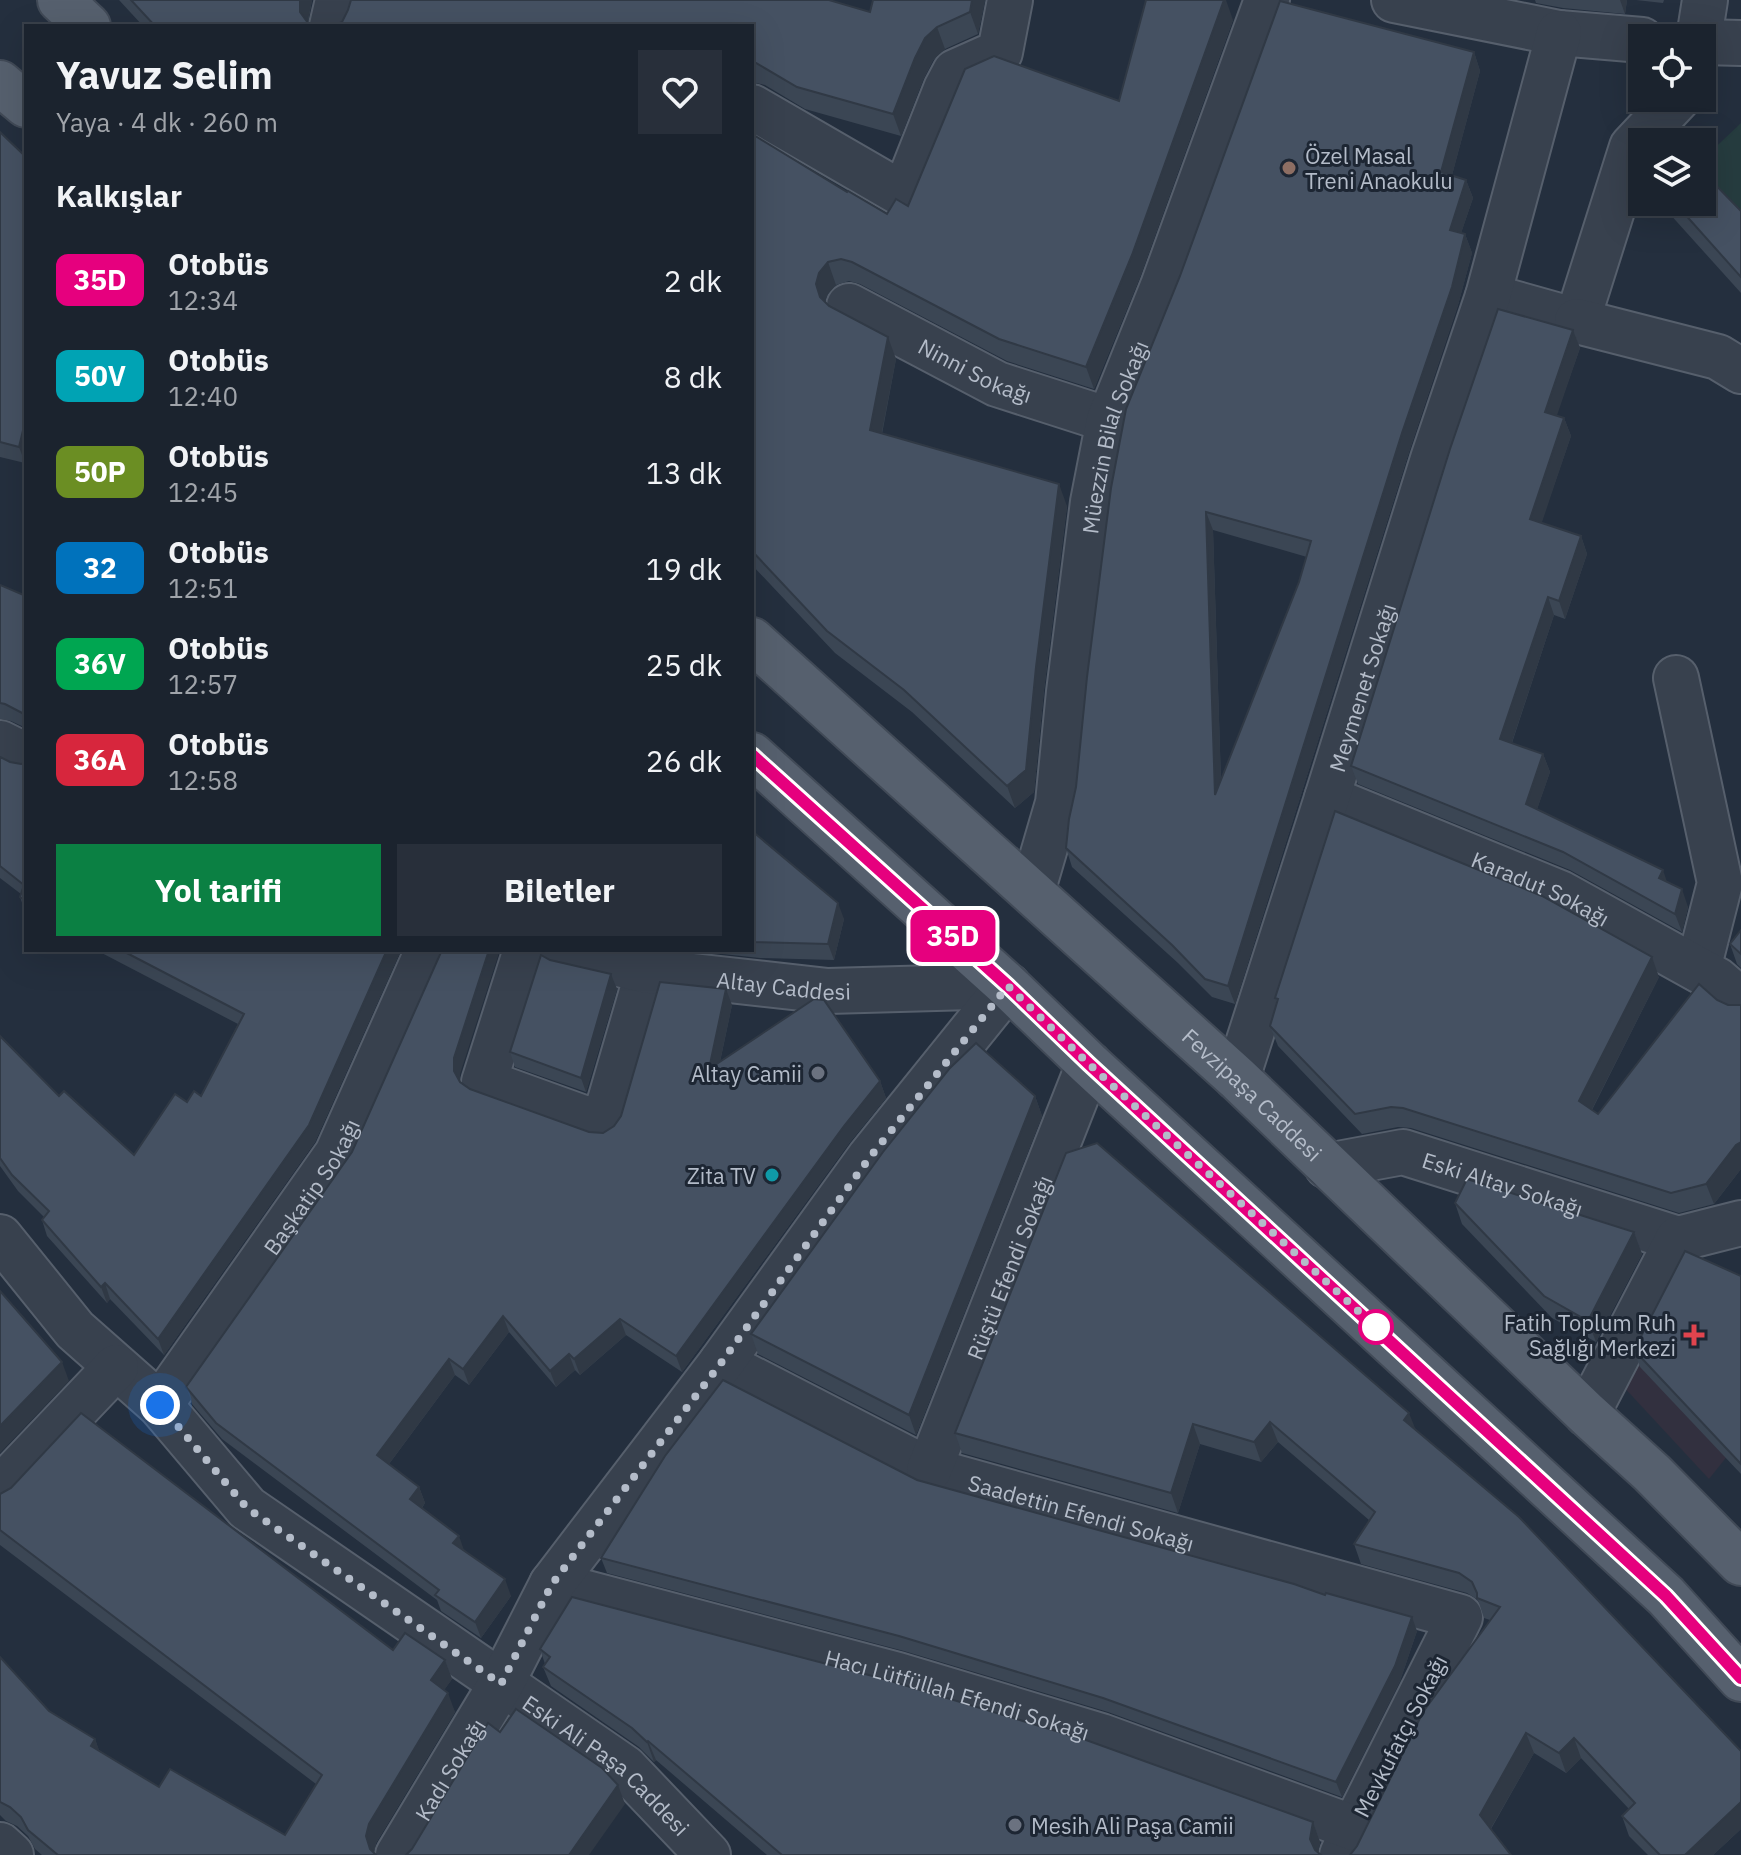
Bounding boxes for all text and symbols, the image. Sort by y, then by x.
map controls [1628,24,1716,216]
button: locate [1628,24,1716,112]
text: Yavuz Selim [56,50,273,99]
button: heart [638,50,722,134]
text: Yaya · 4 dk · 260 m [56,105,278,139]
button: layers [1628,128,1716,216]
place label: Özel Masal Treni Anaokulu [1305,141,1453,195]
marker: Özel Masal Treni Anaokulu [1280,159,1298,177]
text: Kalkışlar [56,176,182,215]
text: Otobüs [168,244,269,283]
text: 35D [73,261,127,298]
text: 2 dk [664,261,722,300]
text: 12:34 [168,283,238,317]
street label: Ninni Sokağı [914,331,1036,409]
street label: Müezzin Bilal Sokağı [1075,336,1154,536]
text: Otobüs [168,340,269,379]
text: 50V [74,357,126,394]
text: 8 dk [664,357,722,396]
text: 12:40 [168,379,238,413]
text: Otobüs [168,436,269,475]
text: 50P [74,453,126,490]
text: 13 dk [646,453,722,492]
text: 12:45 [168,475,238,509]
text: Otobüs [168,532,269,571]
text: 32 [83,549,117,586]
text: 19 dk [646,549,722,588]
text: 12:51 [168,571,238,605]
street label: Meymenet Sokağı [1322,599,1402,775]
text: Otobüs [168,628,269,667]
text: 36V [74,645,126,682]
text: 25 dk [646,645,722,684]
text: 12:57 [168,667,238,701]
text: Otobüs [168,724,269,763]
text: 36A [74,741,126,778]
text: 26 dk [646,741,722,780]
text: 12:58 [168,763,238,797]
button: Yol tarifi [56,844,381,936]
button: Biletler [397,844,722,936]
street label: Karadut Sokağı [1467,844,1615,932]
line badge: 35D [907,910,999,962]
text: 35D [926,917,980,954]
street label: Altay Caddesi [715,964,851,1006]
street label: Fevzipaşa Caddesi [1177,1021,1329,1167]
place label: Altay Camii [691,1059,802,1088]
marker: Altay Camii [809,1064,827,1082]
street label: Başkatip Sokağı [256,1114,365,1260]
street label: Eski Altay Sokağı [1419,1145,1587,1223]
place label: Zita TV [687,1161,756,1190]
marker: Zita TV [763,1166,781,1184]
street label: Rüştü Efendi Sokağı [959,1171,1058,1364]
place label: Fatih Toplum Ruh Sağlığı Merkezi [1504,1308,1676,1362]
unlabelled marker [1359,1310,1393,1344]
marker: Fatih Toplum Ruh Sağlığı Merkezi [1683,1324,1705,1346]
your location [140,1385,180,1425]
street label: Saadettin Efendi Sokağı [965,1467,1198,1557]
street label: Hacı Lütfüllah Efendi Sokağı [822,1642,1093,1746]
street label: Mevkufatçı Sokağı [1347,1650,1453,1822]
street label: Eski Ali Paşa Caddesi [517,1688,696,1842]
street label: Kadı Sokağı [408,1713,492,1826]
place label: Mesih Ali Paşa Camii [1031,1811,1234,1840]
marker: Mesih Ali Paşa Camii [1006,1816,1024,1834]

